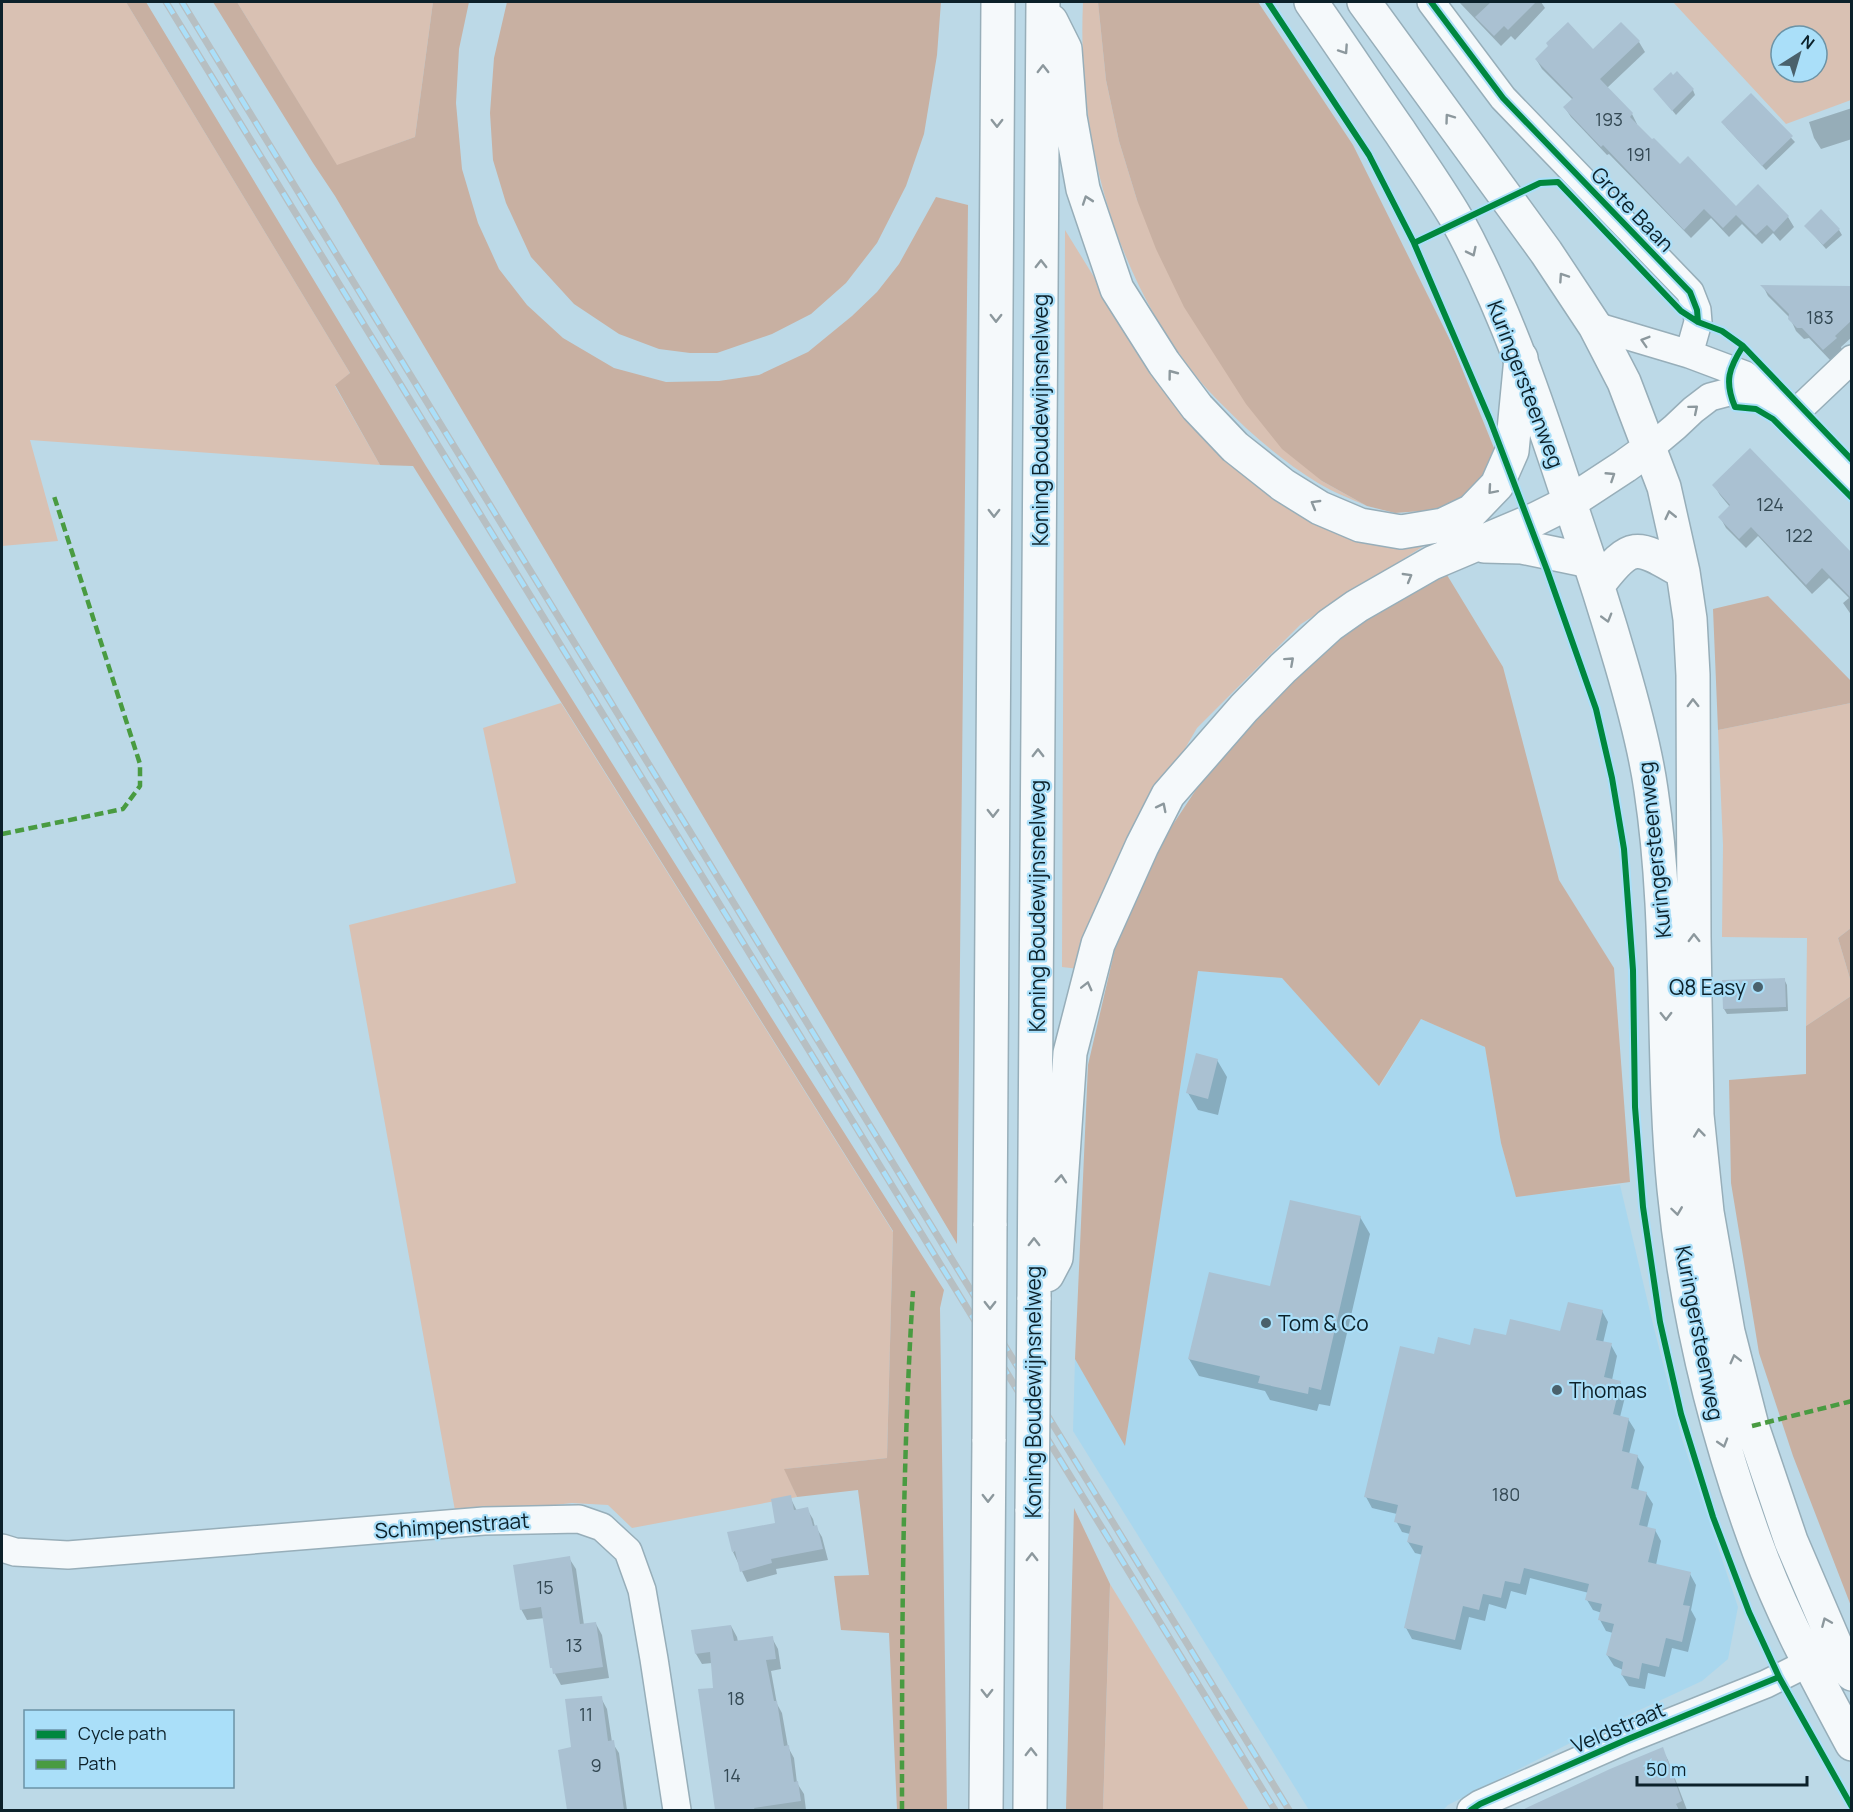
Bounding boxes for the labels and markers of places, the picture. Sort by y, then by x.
place label: Q8 Easy [1669,973,1746,1001]
marker: Q8 Easy [1751,980,1765,994]
place label: Tom & Co [1278,1309,1369,1337]
marker: Tom & Co [1259,1316,1273,1330]
place label: Thomas [1569,1376,1647,1404]
marker: Thomas [1550,1383,1564,1397]

